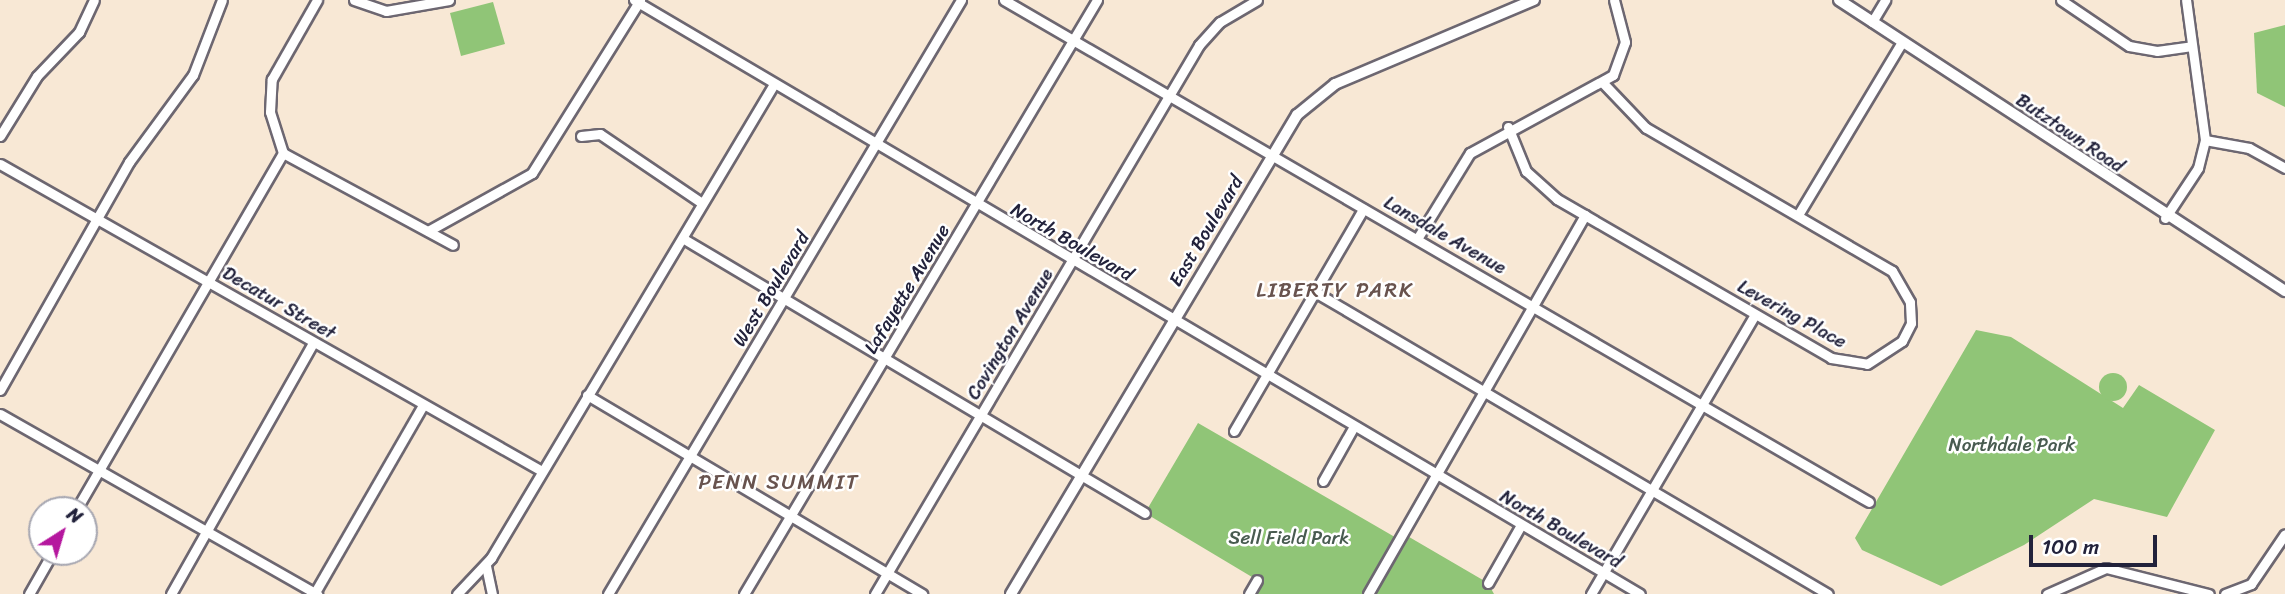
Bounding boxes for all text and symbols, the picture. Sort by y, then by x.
street label: Butztown Road [2011,88,2129,178]
street label: East Boulevard [1164,172,1248,290]
street label: Lansdale Avenue [1380,191,1510,279]
street label: North Boulevard [1007,198,1137,286]
street label: Lafayette Avenue [860,220,954,358]
street label: West Boulevard [728,228,814,350]
street label: Decatur Street [218,261,340,345]
street label: Covington Avenue [962,264,1058,404]
street label: Levering Place [1734,275,1850,353]
district label: LIBERTY PARK [1257,277,1413,303]
park label: Northdale Park [1949,434,2075,456]
district label: PENN SUMMIT [700,469,858,495]
street label: North Boulevard [1496,485,1626,573]
north arrow [28,496,98,566]
text: N [60,498,90,533]
scale bar [2033,520,2161,564]
park label: Sell Field Park [1228,527,1350,549]
text: 100 m [2042,528,2099,566]

